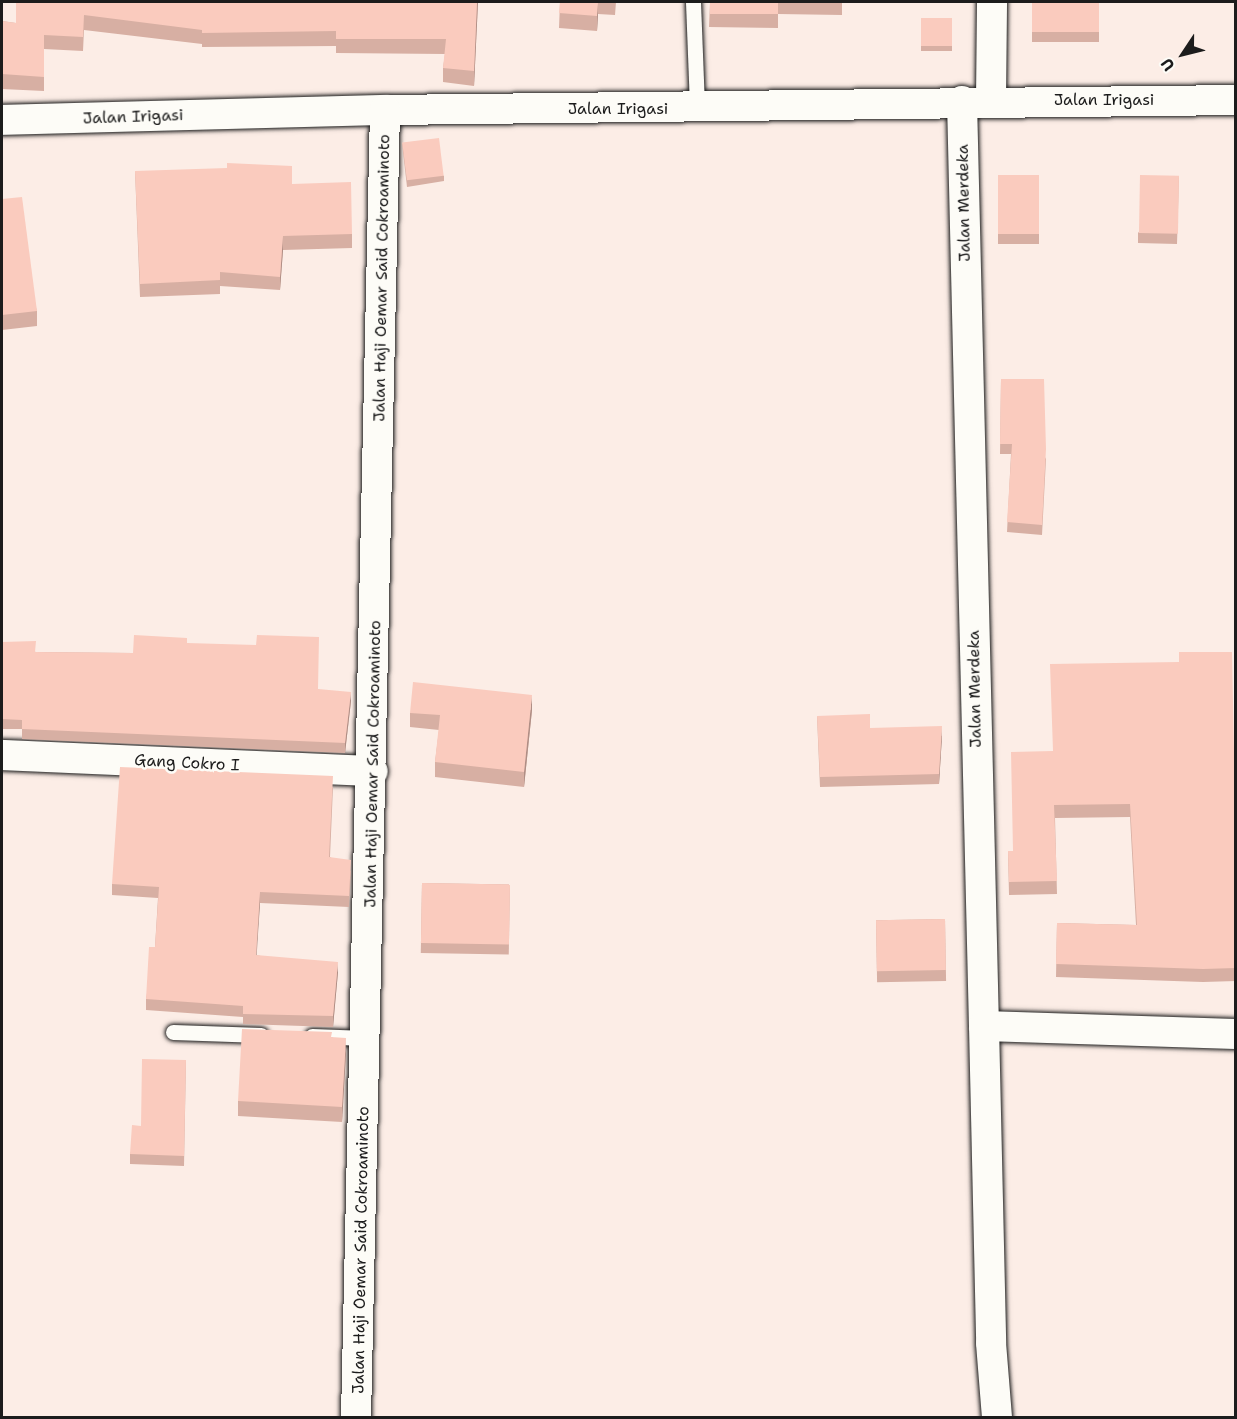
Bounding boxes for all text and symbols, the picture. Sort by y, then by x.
north arrow [1153,24,1213,84]
text: U [1156,54,1180,75]
street label: Jalan Irigasi [1054,90,1154,110]
street label: Jalan Irigasi [568,99,668,119]
street label: Jalan Irigasi [82,106,184,128]
street label: Jalan Haji Oemar Said Cokroaminoto [370,134,394,422]
street label: Jalan Merdeka [953,144,975,262]
street label: Jalan Haji Oemar Said Cokroaminoto [361,620,385,908]
street label: Jalan Merdeka [964,630,986,748]
street label: Gang Cokro I [134,751,240,775]
street label: Jalan Haji Oemar Said Cokroaminoto [349,1106,373,1394]

